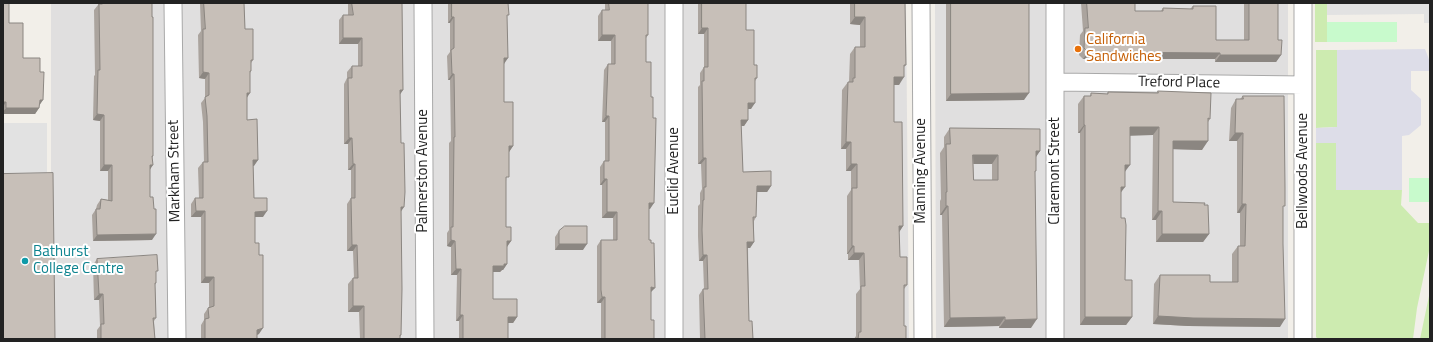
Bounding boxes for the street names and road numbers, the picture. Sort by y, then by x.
street label: Treford Place [1138,73,1220,93]
street label: Palmerston Avenue [414,109,432,233]
street label: Bellwoods Avenue [1294,113,1312,229]
street label: Claremont Street [1046,117,1064,225]
street label: Manning Avenue [912,118,930,224]
street label: Markham Street [165,120,185,222]
street label: Euclid Avenue [665,127,683,215]

